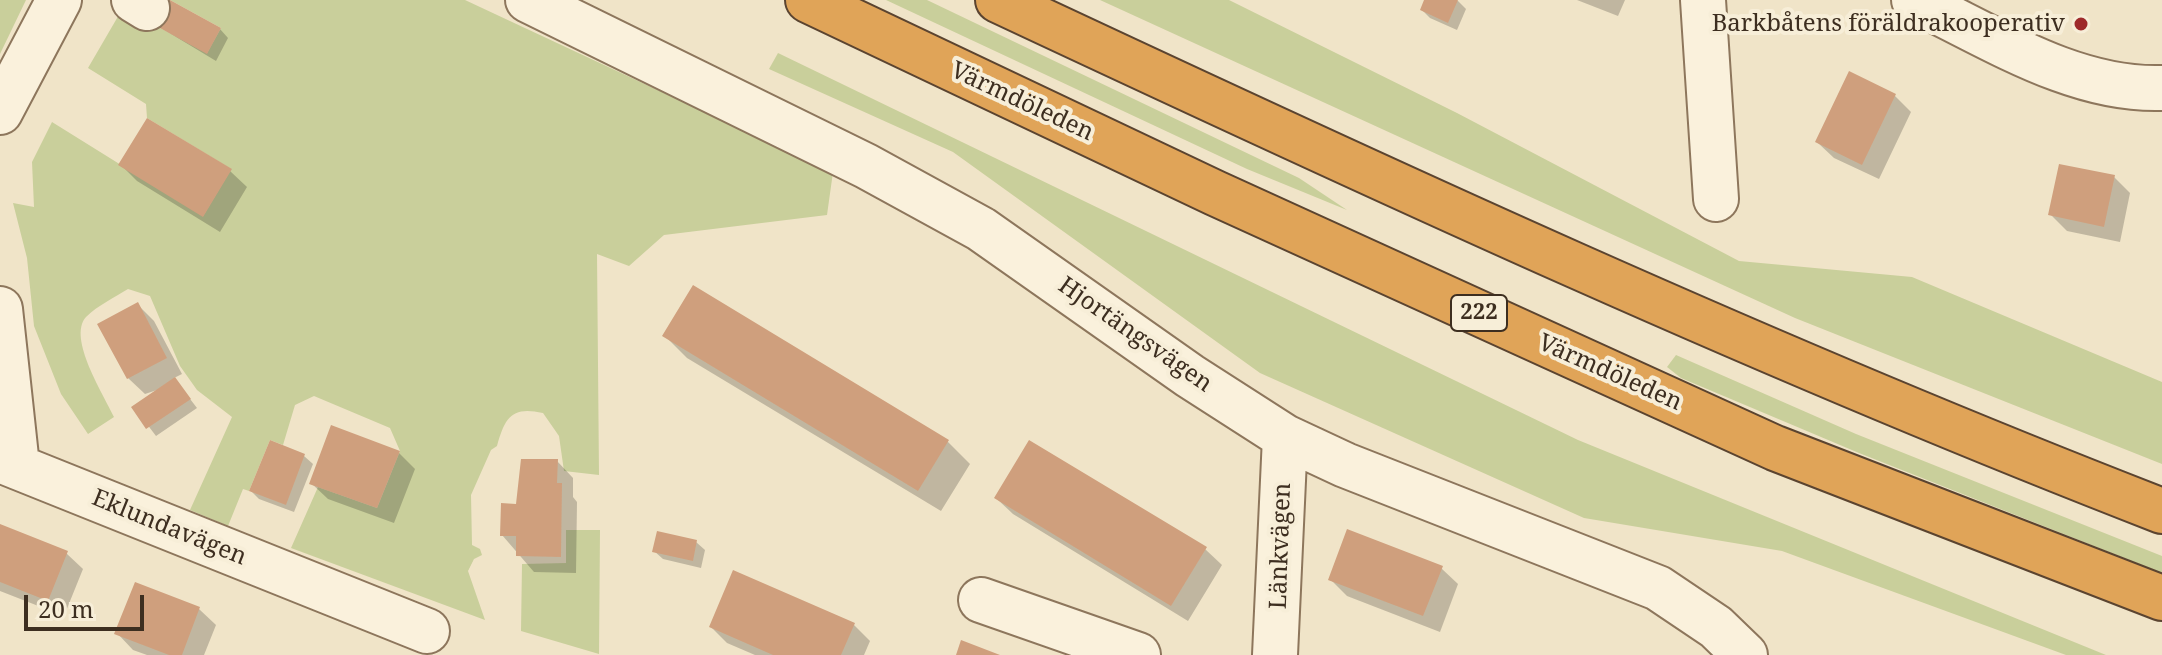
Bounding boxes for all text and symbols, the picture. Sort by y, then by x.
place label: Barkbåtens föräldrakooperativ [1712,10,2065,38]
marker: Barkbåtens föräldrakooperativ [2072,15,2090,33]
street label: Värmdöleden [946,56,1098,148]
street label: Hjortängsvägen [1053,271,1217,399]
road number: 222 [1451,295,1507,331]
street label: Värmdöleden [1534,328,1686,418]
street label: Länkvägen [1264,482,1298,610]
street label: Eklundavägen [88,484,250,572]
scale bar [28,579,148,629]
text: 20 m [38,592,94,625]

